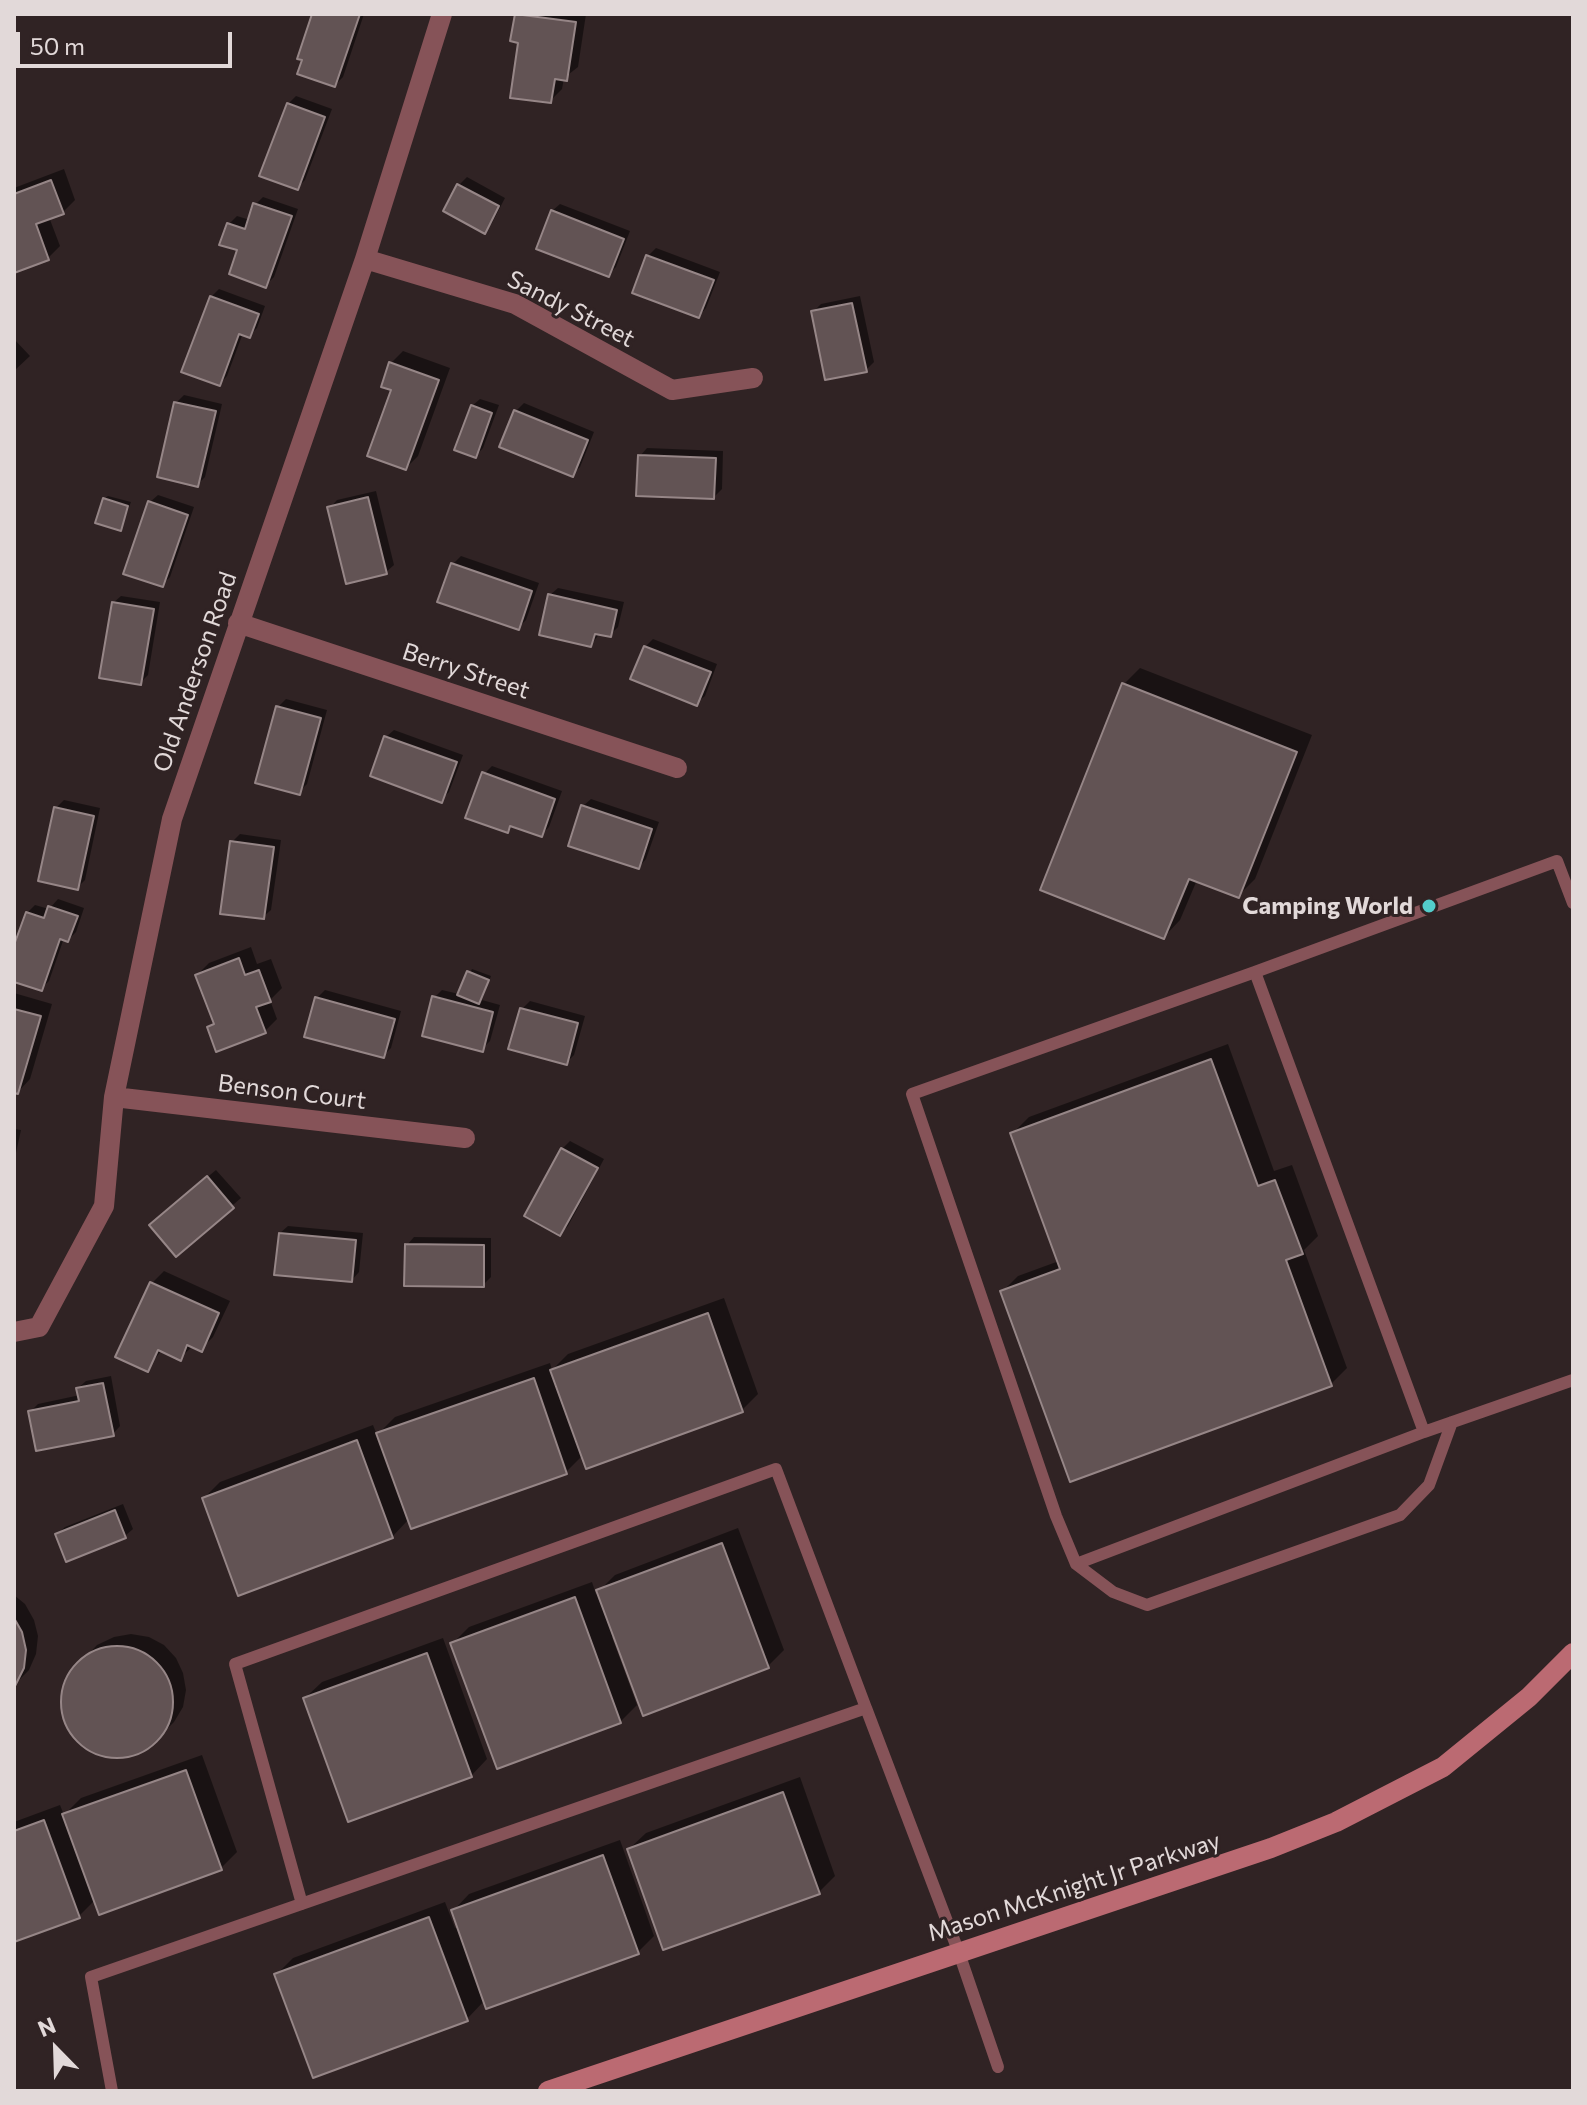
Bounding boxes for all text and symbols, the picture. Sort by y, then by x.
scale bar [20,16,236,66]
text: 50 m [30,31,85,60]
street label: Sandy Street [502,265,640,353]
street label: Old Anderson Road [147,568,243,776]
street label: Berry Street [399,637,533,705]
place label: Camping World [1242,892,1413,920]
marker: Camping World [1420,897,1438,915]
street label: Benson Court [216,1069,368,1115]
street label: Mason McKnight Jr Parkway [924,1826,1224,1948]
north arrow [16,2009,96,2089]
text: N [34,2011,59,2042]

